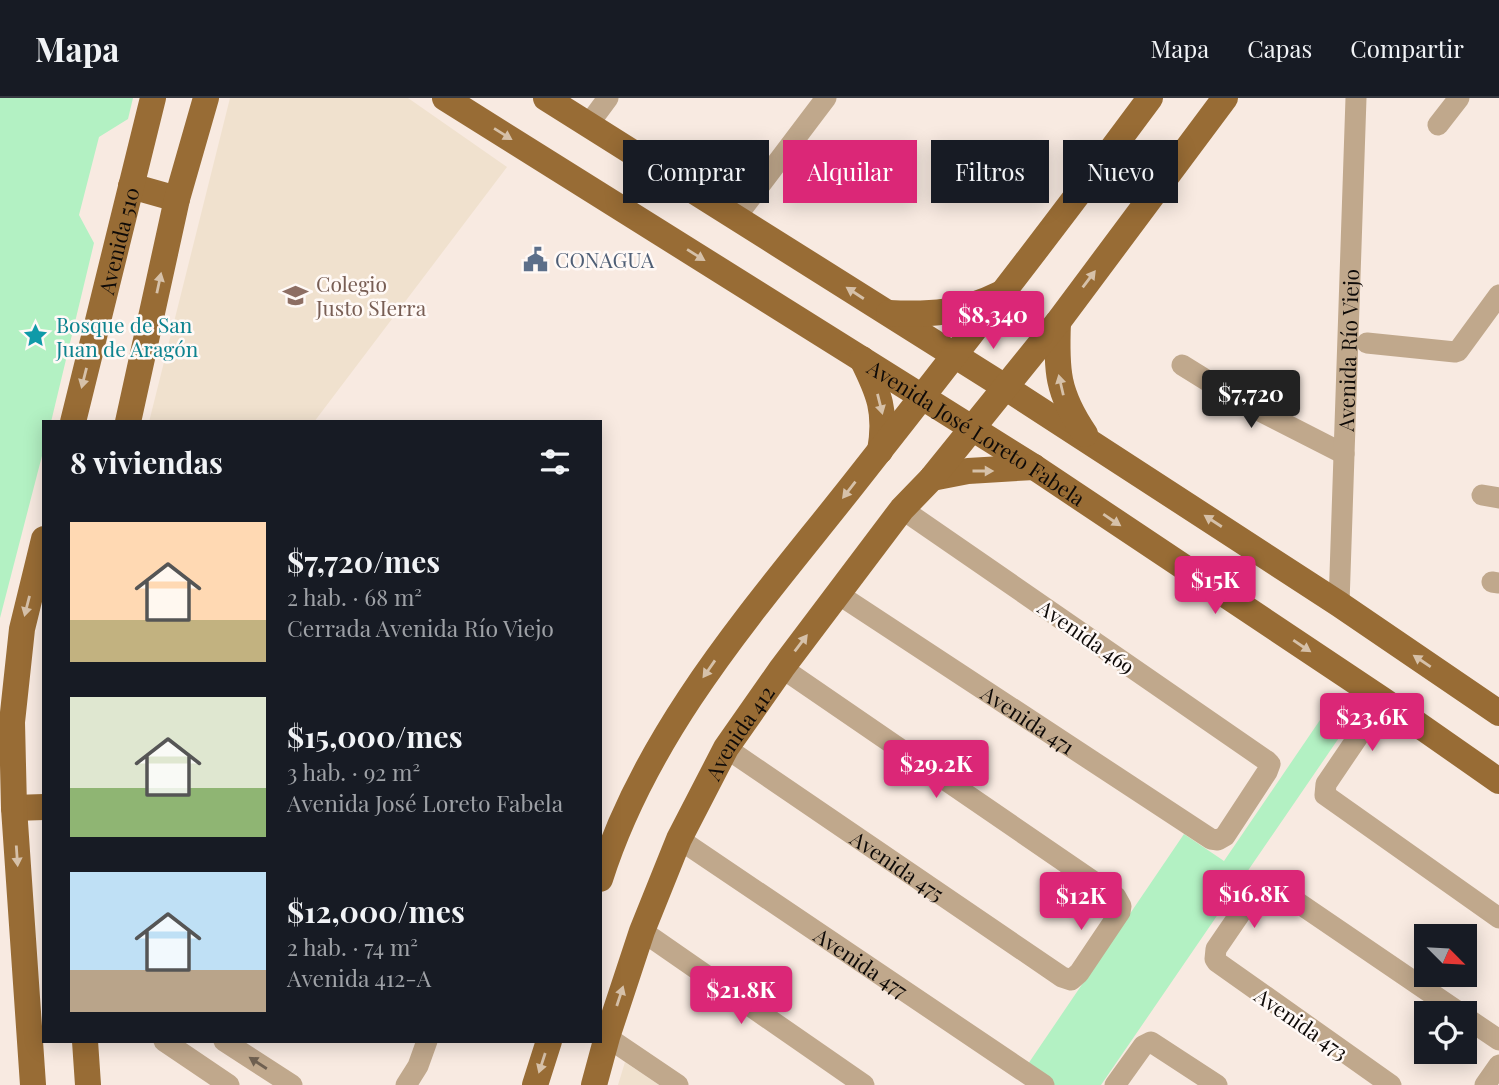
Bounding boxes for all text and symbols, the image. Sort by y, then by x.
text: Mapa [35,26,119,70]
text: Mapa [1151,32,1209,64]
text: Capas [1247,32,1312,64]
text: Compartir [1350,32,1464,64]
one-way arrow [493,127,513,140]
chip: Comprar [623,140,769,203]
chip: Alquilar [783,140,917,203]
chip: Filtros [931,140,1049,203]
chip: Nuevo [1063,140,1178,203]
street label: Avenida 510 [91,184,145,298]
public building icon: CONAGUA [521,245,549,273]
place label: CONAGUA [555,245,655,273]
one-way arrow [686,248,705,261]
street label: Avenida Río Viejo [1331,268,1364,433]
place label: Colegio Justo SIerra [315,269,427,321]
one-way arrow [1082,271,1097,289]
one-way arrow [153,272,164,294]
school or university icon: Colegio Justo SIerra [282,281,310,309]
one-way arrow [845,286,864,299]
pin: $8,340 [936,292,1050,351]
text: $8,340 [958,298,1028,329]
place label: Bosque de San Juan de Aragón [55,310,199,362]
place icon: Bosque de San Juan de Aragón [22,322,50,350]
street label: Avenida José Loreto Fabela [862,352,1091,512]
one-way arrow [78,367,89,389]
pin: $7,720 [1194,370,1308,430]
one-way arrow [1055,374,1066,396]
text: $7,720 [1218,377,1284,408]
one-way arrow [875,393,886,415]
text: 8 viviendas [70,442,223,482]
icon: filters [536,443,574,481]
one-way arrow [972,465,994,477]
one-way arrow [842,480,857,498]
one-way arrow [1103,513,1122,526]
one-way arrow [1203,515,1222,528]
text: $7,720/mes [287,541,440,581]
icon: home [126,550,210,634]
pin: $15K [1174,556,1256,616]
text: $15K [1191,563,1239,594]
text: 2 hab. · 68 m² [287,581,422,612]
street label: Avenida 469 [1032,592,1141,680]
one-way arrow [21,595,32,617]
text: Cerrada Avenida Río Viejo [287,612,554,643]
one-way arrow [794,634,808,652]
one-way arrow [1292,639,1312,652]
one-way arrow [1413,655,1432,668]
one-way arrow [702,660,716,678]
street label: Avenida 471 [976,678,1081,760]
street label: Avenida 412 [698,679,780,786]
pin: $23.6K [1315,694,1429,753]
text: $23.6K [1336,700,1408,731]
text: $15,000/mes [287,716,463,756]
icon: home [126,725,210,809]
pin: $29.2K [879,740,993,800]
text: $29.2K [900,747,972,778]
text: 3 hab. · 92 m² [287,756,420,787]
text: Avenida José Loreto Fabela [287,787,563,818]
street label: Avenida 475 [845,823,950,907]
one-way arrow [12,846,23,868]
pin: $16.8K [1197,870,1311,930]
pin: $12K [1040,872,1122,932]
text: $16.8K [1219,877,1289,908]
text: $12K [1056,879,1106,910]
text: $12,000/mes [287,891,465,931]
icon: home [126,900,210,984]
street label: Avenida 477 [808,920,914,1004]
north arrow [1414,924,1477,987]
map controls [1414,924,1477,1064]
text: 2 hab. · 74 m² [287,931,418,962]
text: Avenida 412-A [287,962,431,993]
pin: $21.8K [684,967,798,1026]
text: $21.8K [706,973,776,1004]
street label: Avenida 473 [1249,980,1354,1065]
one-way arrow [615,985,626,1006]
button: locate [1414,1001,1477,1064]
one-way arrow [536,1053,546,1074]
one-way arrow [248,1057,267,1070]

